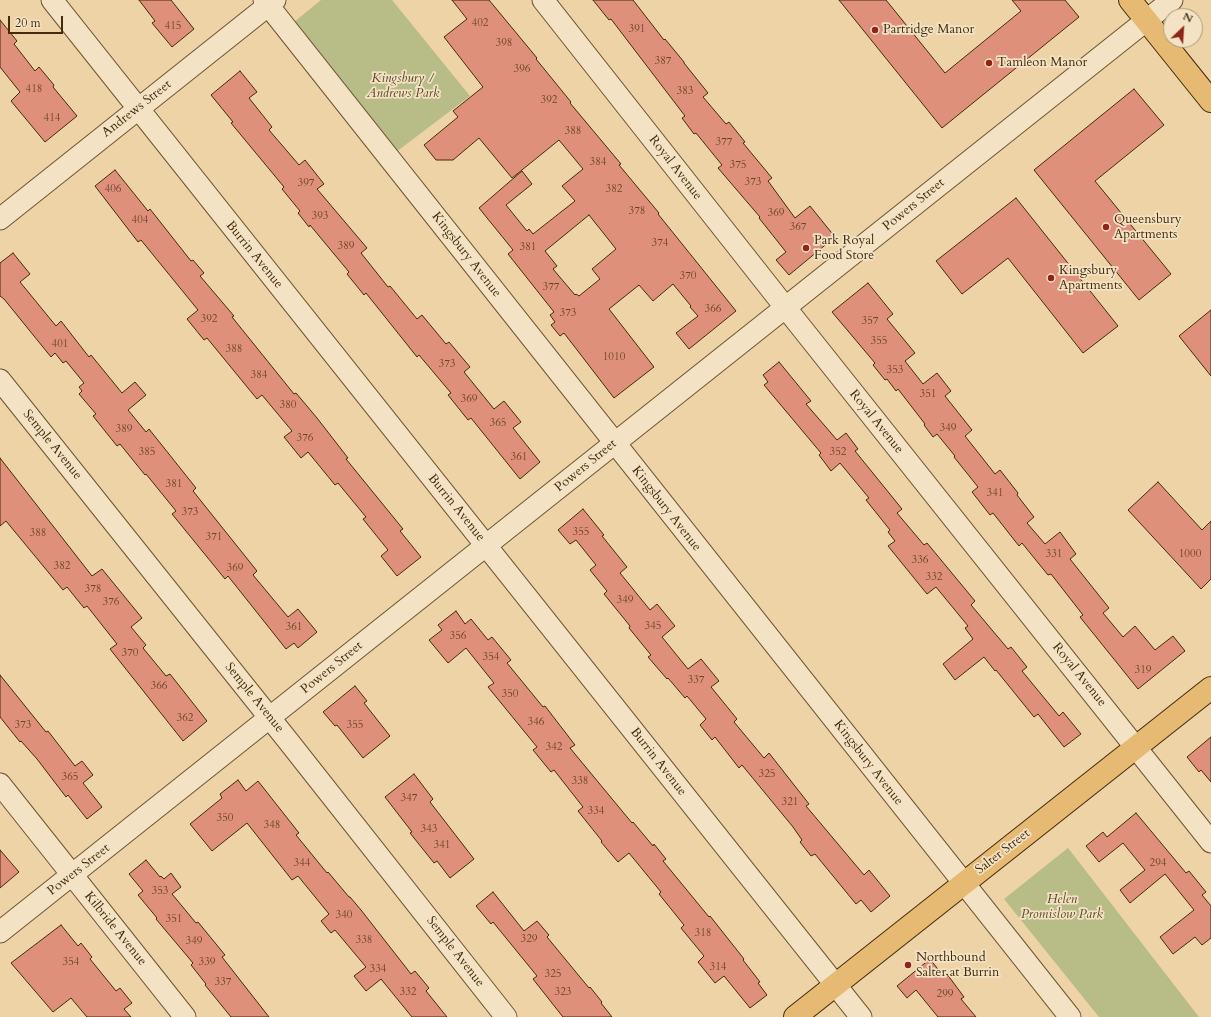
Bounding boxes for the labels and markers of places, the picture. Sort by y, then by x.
place label: Partridge Manor [883,22,974,38]
marker: Partridge Manor [870,25,880,35]
place label: Tamleon Manor [997,55,1087,71]
marker: Tamleon Manor [984,58,994,68]
place label: Queensbury Apartments [1114,212,1182,243]
marker: Queensbury Apartments [1101,222,1111,232]
place label: Park Royal Food Store [814,233,874,264]
marker: Park Royal Food Store [801,243,811,253]
place label: Kingsbury Apartments [1059,263,1122,294]
marker: Kingsbury Apartments [1046,273,1056,283]
place label: Northbound Salter at Burrin [916,950,999,981]
marker: Northbound Salter at Burrin [903,960,913,970]

